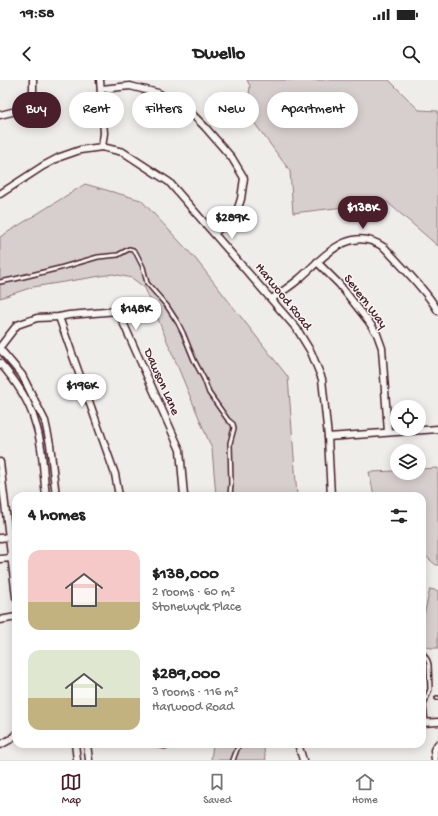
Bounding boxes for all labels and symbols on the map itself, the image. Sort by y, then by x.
pin: $138K [335,196,391,230]
pin: $289K [204,206,260,240]
street label: Harwood Road [251,260,315,335]
street label: Severn Way [340,272,391,332]
pin: $148K [108,297,164,331]
street label: Dawson Lane [139,345,182,418]
pin: $196K [54,374,110,408]

